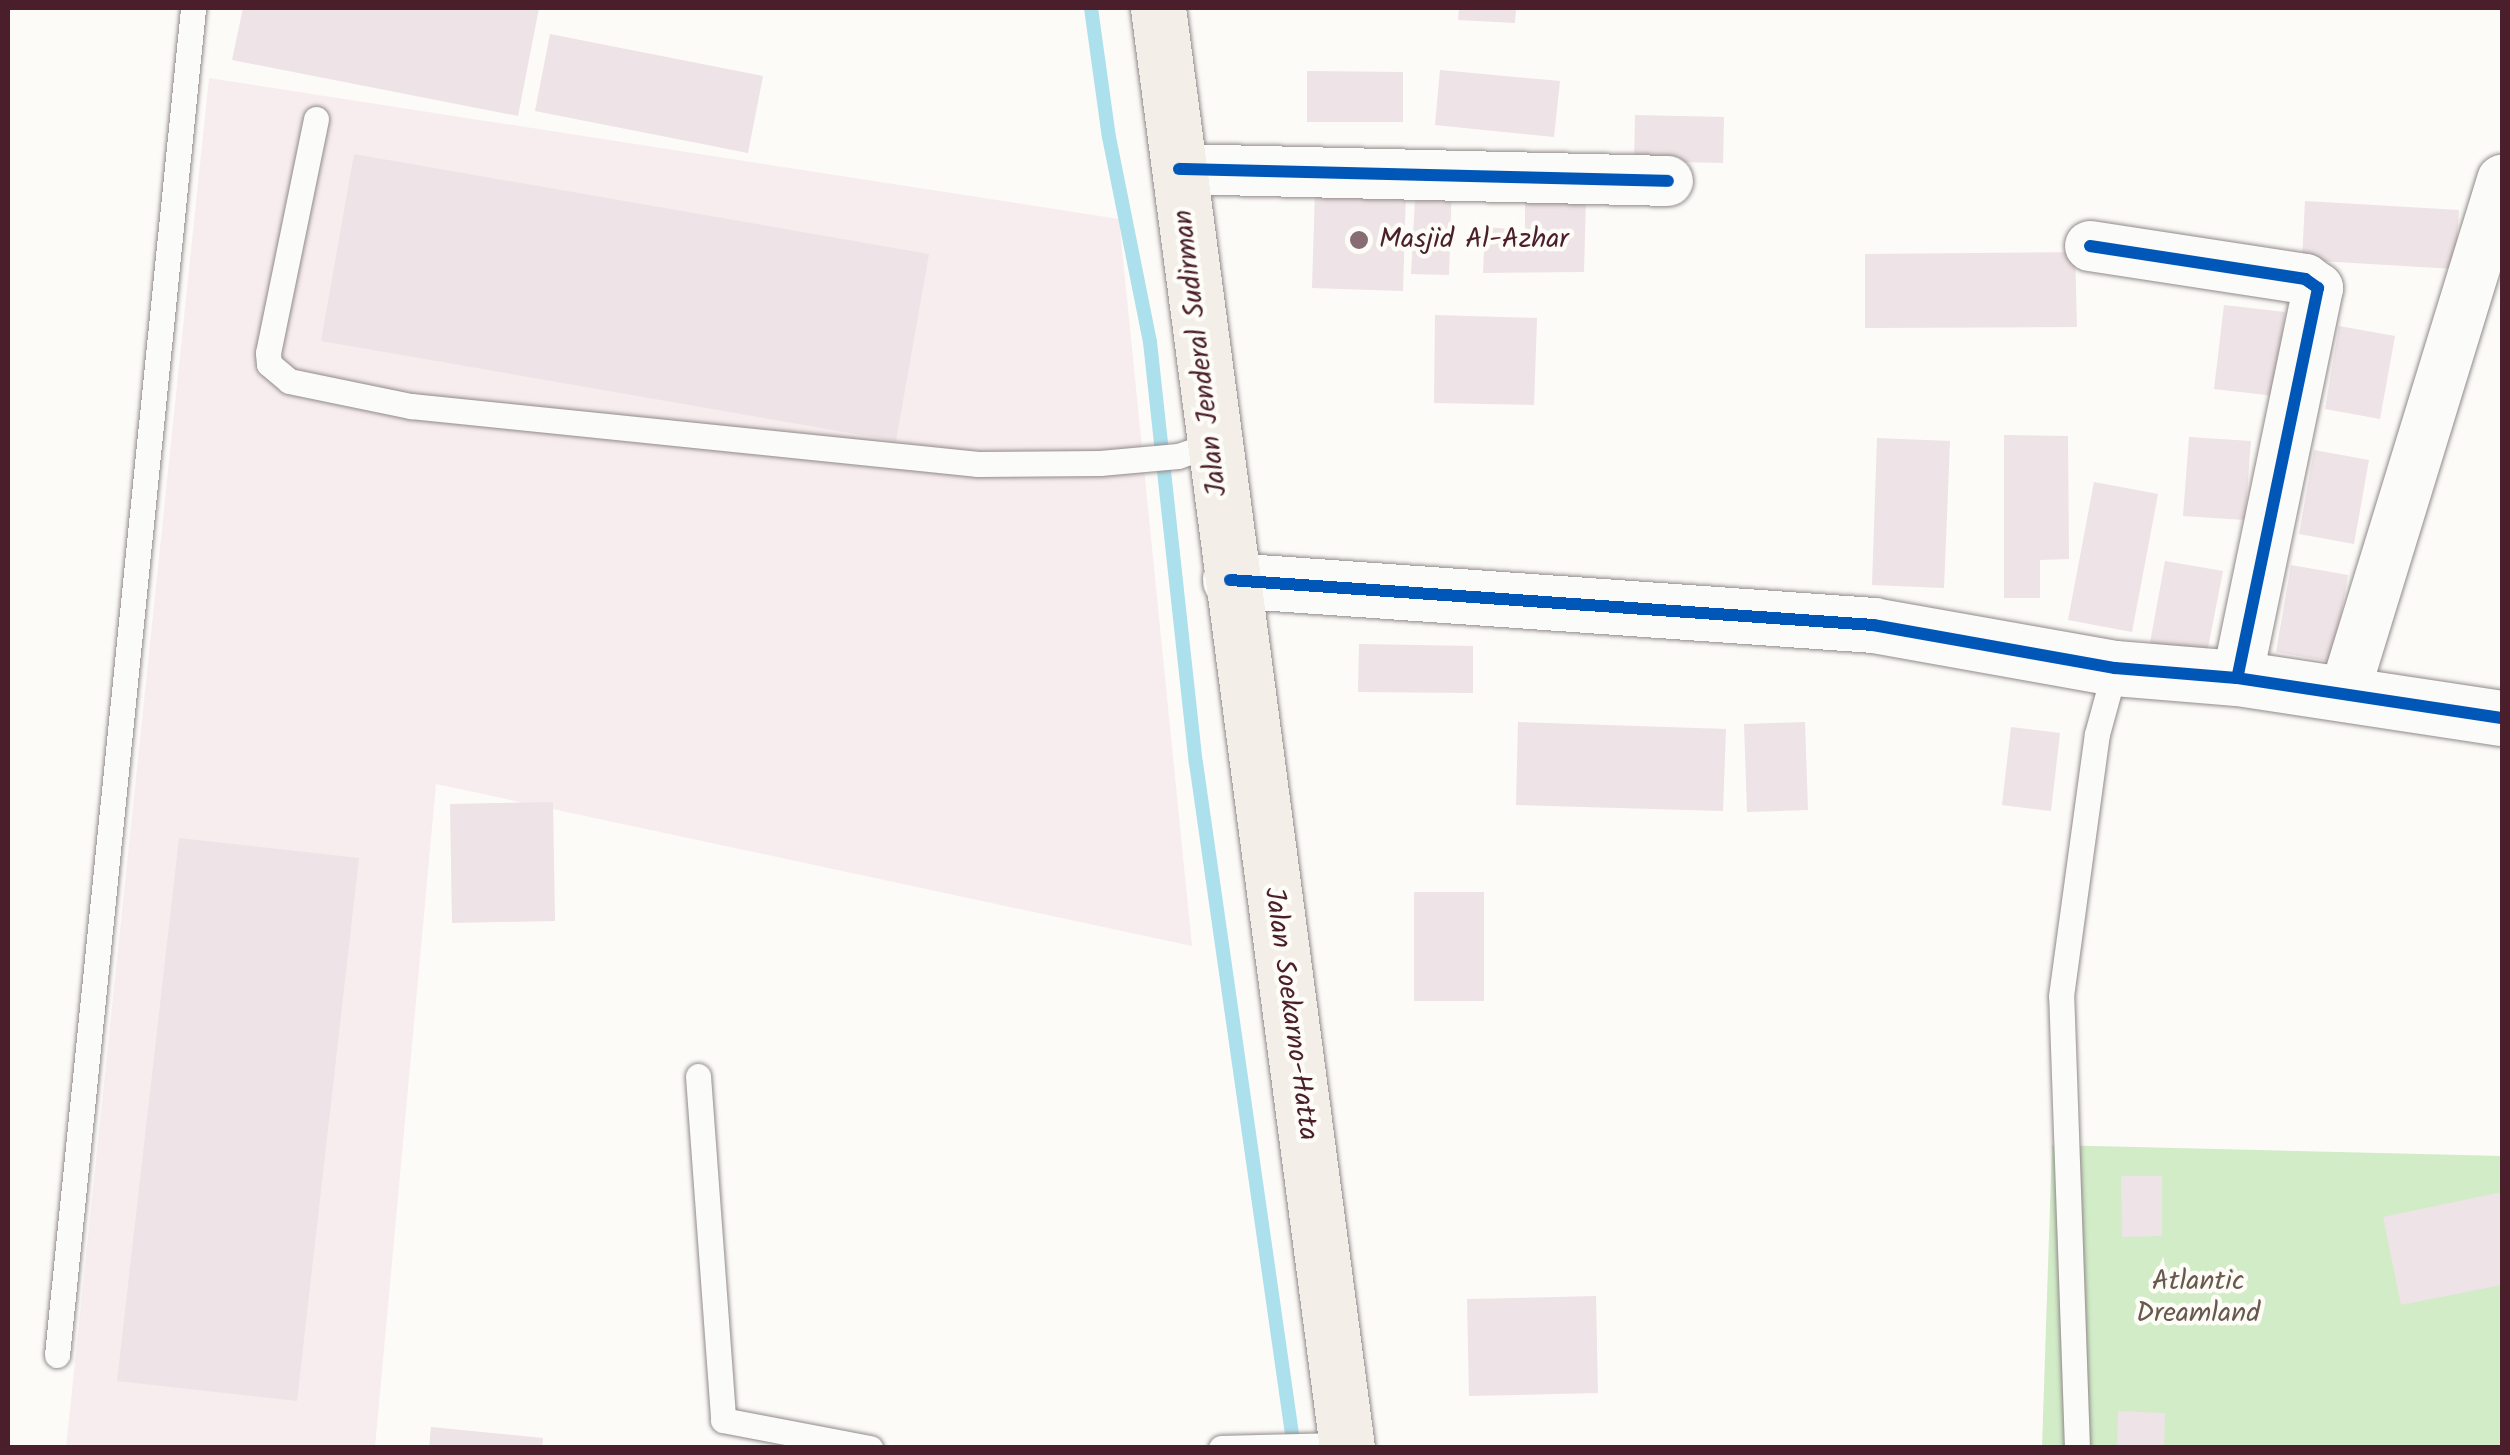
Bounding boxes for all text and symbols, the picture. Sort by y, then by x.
street label: Jalan Jenderal Sudirman [1167,208,1235,498]
place label: Masjid Al-Azhar [1379,223,1569,257]
marker: Masjid Al-Azhar [1348,229,1370,251]
street label: Jalan Soekarno-Hatta [1256,885,1324,1143]
park label: Atlantic Dreamland [2136,1265,2260,1331]

